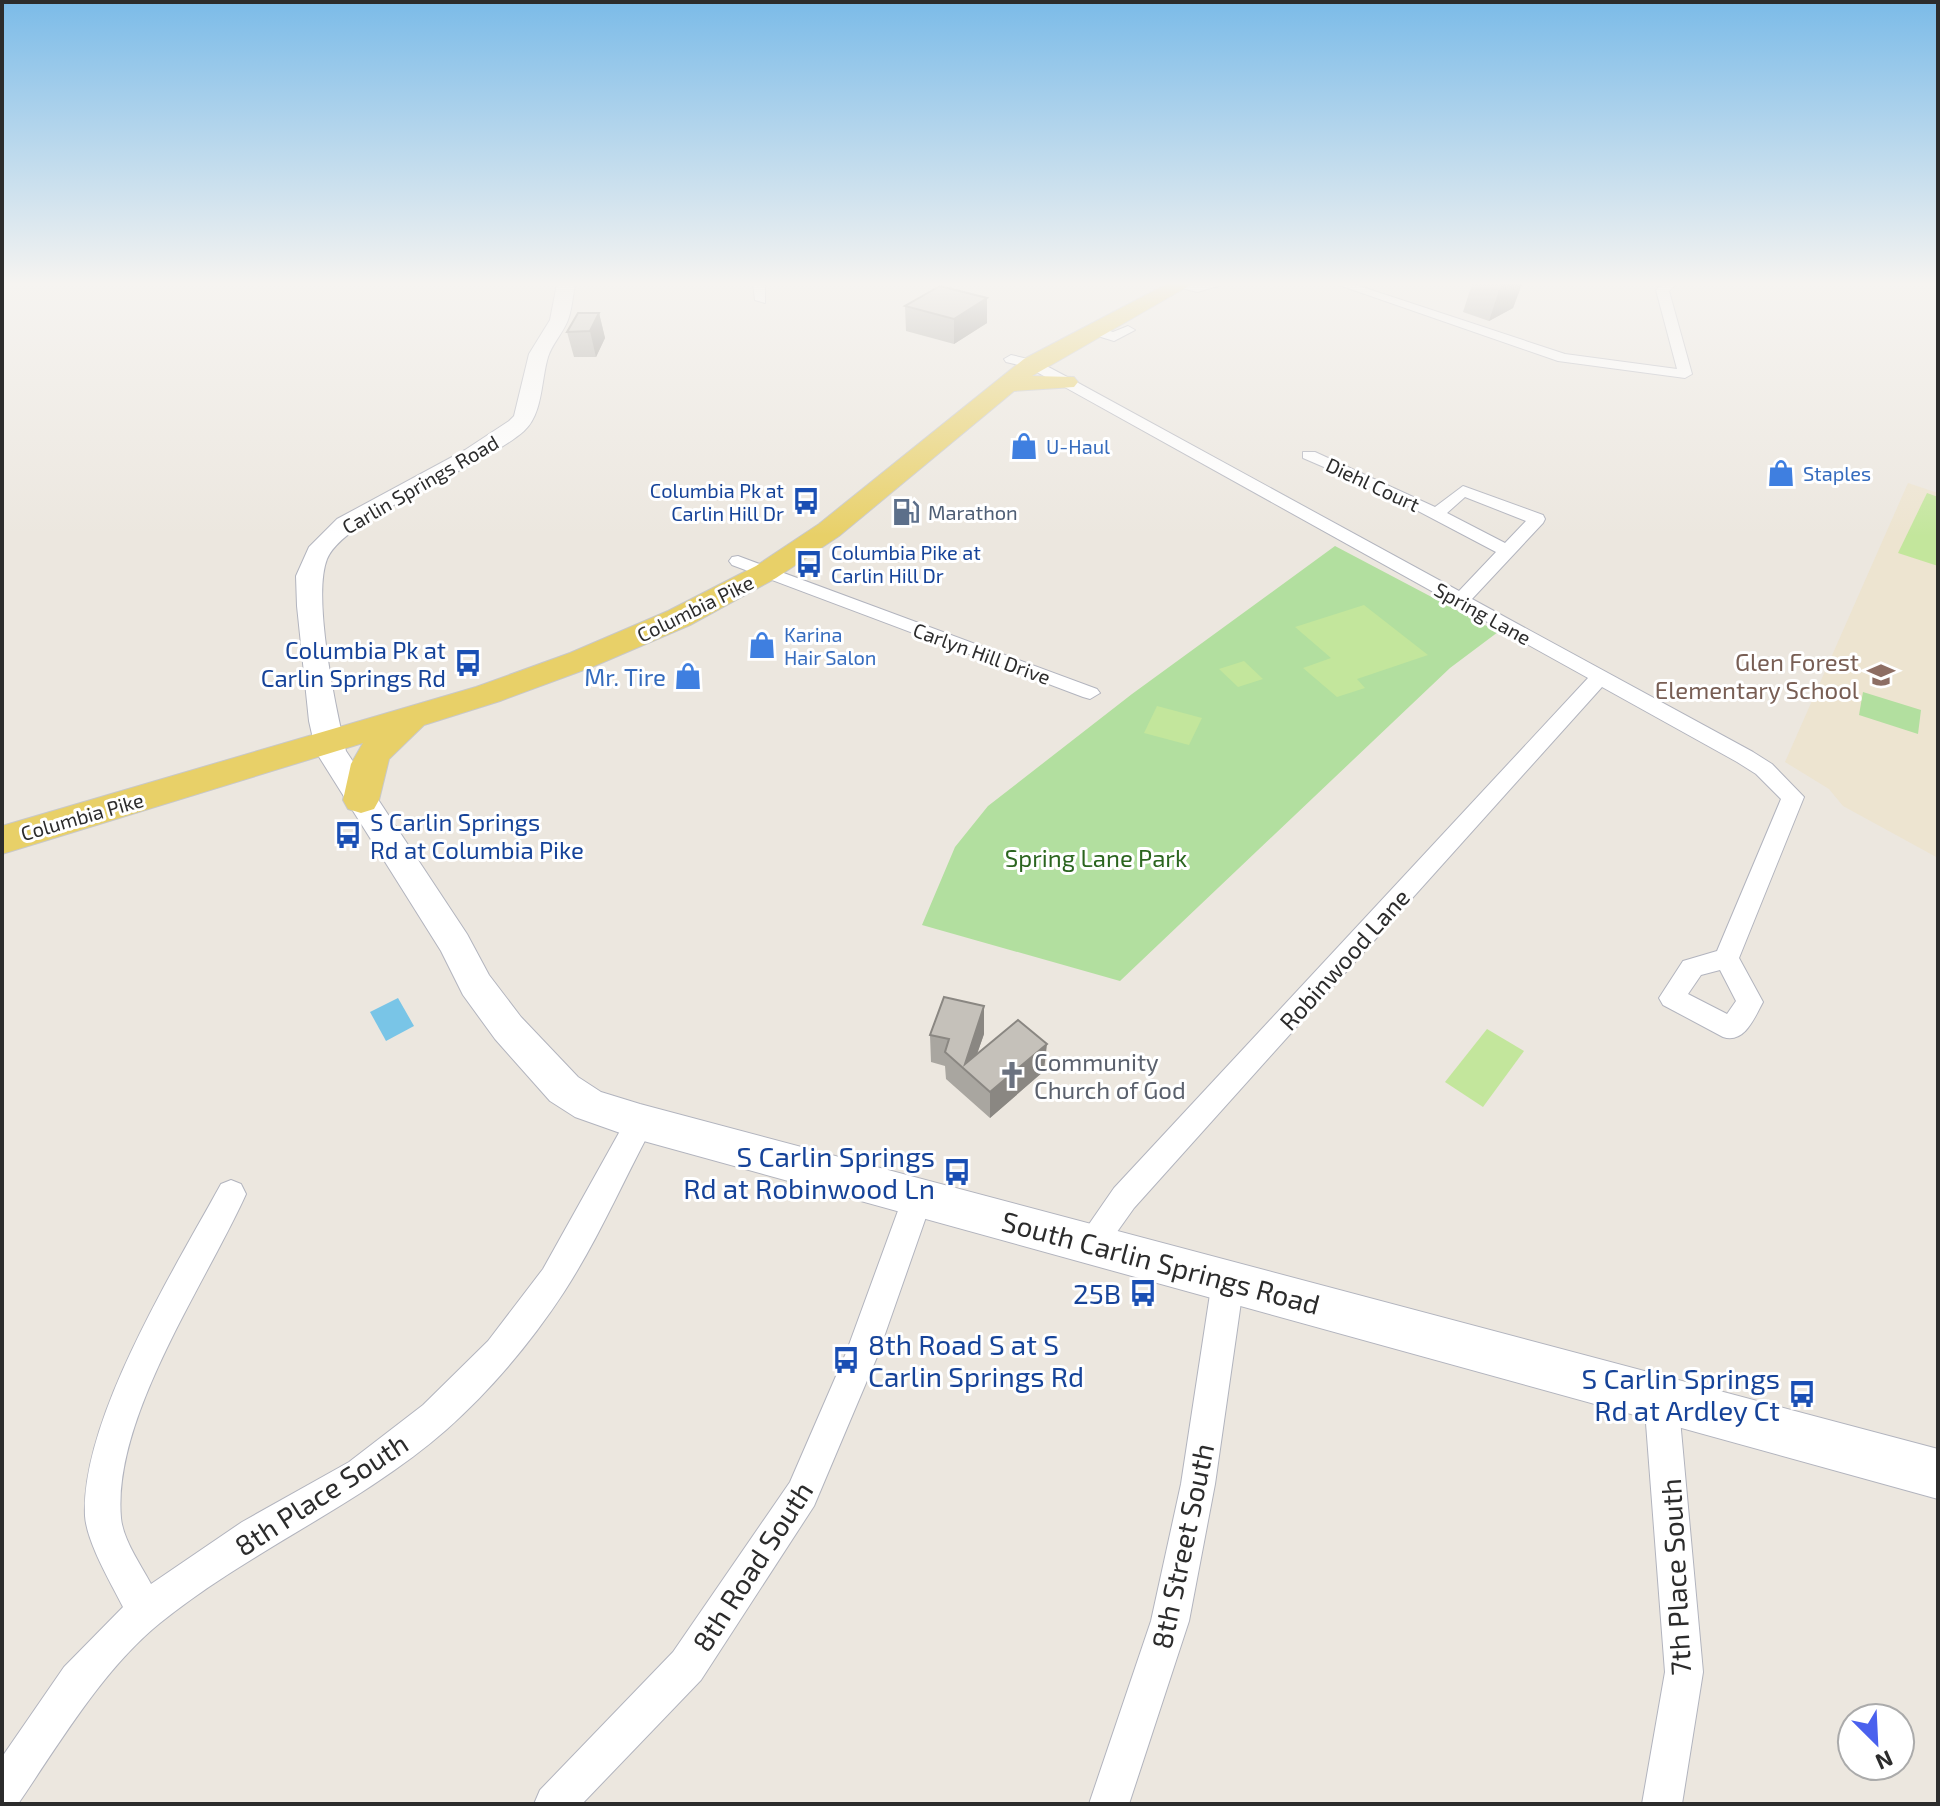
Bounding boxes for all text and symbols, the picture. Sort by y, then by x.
street label: Carlin Springs Road [338,429,502,539]
shop icon: U-Haul [1009,431,1039,461]
place label: U-Haul [1046,434,1110,458]
street label: Diehl Court [1322,452,1424,516]
shop icon: Staples [1766,458,1796,488]
place label: Staples [1803,461,1871,485]
place label: Columbia Pk at Carlin Hill Dr [650,478,784,525]
bus stop icon: Columbia Pk at Carlin Hill Dr [791,486,821,516]
fuel station icon: Marathon [891,497,921,527]
place label: Marathon [928,500,1018,524]
place label: Columbia Pike at Carlin Hill Dr [831,540,981,587]
bus stop icon: Columbia Pike at Carlin Hill Dr [794,549,824,579]
street label: Columbia Pike [633,569,757,647]
street label: Spring Lane [1431,577,1535,649]
street label: Carlyn Hill Drive [910,617,1054,689]
place label: Karina Hair Salon [784,622,876,669]
shop icon: Karina Hair Salon [747,630,777,660]
place label: Columbia Pk at Carlin Springs Rd [261,635,446,692]
place label: Glen Forest Elementary School [1655,647,1859,704]
bus stop icon: Columbia Pk at Carlin Springs Rd [453,648,483,678]
school or university icon: Glen Forest Elementary School [1866,660,1896,690]
shop icon: Mr. Tire [673,661,703,691]
place label: Mr. Tire [584,662,666,691]
street label: Columbia Pike [18,787,146,845]
place label: S Carlin Springs Rd at Columbia Pike [370,807,584,864]
bus stop icon: S Carlin Springs Rd at Columbia Pike [333,820,363,850]
park label: Spring Lane Park [1005,843,1187,872]
street label: Robinwood Lane [1273,882,1415,1036]
place label: Community Church of God [1034,1047,1186,1104]
church icon: Community Church of God [997,1060,1027,1090]
place label: S Carlin Springs Rd at Robinwood Ln [683,1139,935,1205]
bus stop icon: S Carlin Springs Rd at Robinwood Ln [942,1157,972,1187]
street label: South Carlin Springs Road [998,1203,1324,1321]
place label: 25B [1073,1276,1121,1310]
bus stop icon: 25B [1128,1278,1158,1308]
place label: 8th Road S at S Carlin Springs Rd [868,1327,1084,1393]
bus stop icon: 8th Road S at S Carlin Springs Rd [831,1345,861,1375]
place label: S Carlin Springs Rd at Ardley Ct [1581,1361,1780,1427]
bus stop icon: S Carlin Springs Rd at Ardley Ct [1787,1379,1817,1409]
street label: 8th Place South [228,1425,414,1563]
street label: 8th Street South [1144,1440,1220,1652]
street label: 8th Road South [685,1475,819,1657]
street label: 7th Place South [1653,1478,1697,1676]
north arrow [1836,1702,1916,1782]
text: N [1872,1746,1897,1776]

